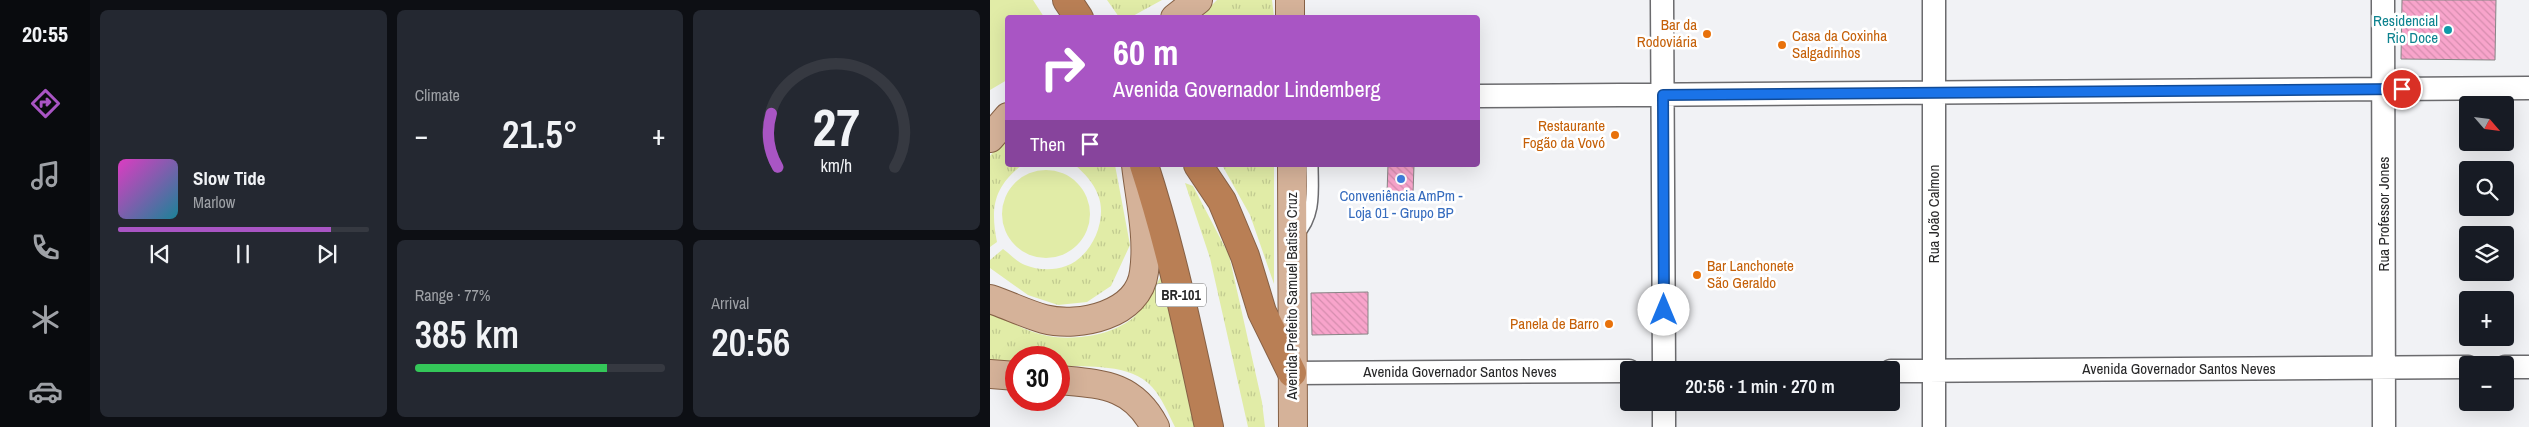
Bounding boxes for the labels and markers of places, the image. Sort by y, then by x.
place label: Residencial Rio Doce [2373,10,2438,48]
place label: Bar da Rodoviária [1637,14,1697,52]
marker: Residencial Rio Doce [2442,24,2454,36]
place label: Casa da Coxinha Salgadinhos [1792,25,1887,63]
marker: Bar da Rodoviária [1701,28,1713,40]
marker: Casa da Coxinha Salgadinhos [1776,39,1788,51]
pin [2381,68,2423,110]
place label: Restaurante Fogão da Vovó [1523,115,1605,153]
marker: Restaurante Fogão da Vovó [1609,129,1621,141]
marker: Conveniência AmPm - Loja 01 - Grupo BP [1395,173,1407,185]
place label: Conveniência AmPm - Loja 01 - Grupo BP [1339,185,1463,223]
place label: Bar Lanchonete São Geraldo [1707,255,1794,293]
marker: Bar Lanchonete São Geraldo [1691,269,1703,281]
place label: Panela de Barro [1510,313,1599,334]
marker: Panela de Barro [1603,318,1615,330]

